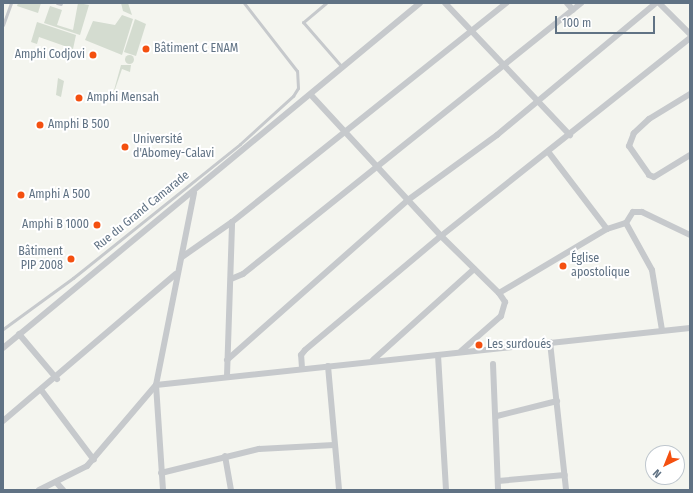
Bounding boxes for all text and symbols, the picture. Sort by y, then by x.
scale bar [557,8,657,34]
text: 100 m [562,16,591,30]
place label: Bâtiment C ENAM [154,42,238,56]
marker: Bâtiment C ENAM [141,44,151,54]
place label: Amphi Codjovi [15,48,85,62]
marker: Amphi Codjovi [88,50,98,60]
place label: Amphi Mensah [87,91,159,105]
marker: Amphi Mensah [74,93,84,103]
place label: Amphi B 500 [48,118,109,132]
marker: Amphi B 500 [35,120,45,130]
place label: Université d'Abomey-Calavi [133,133,214,161]
marker: Université d'Abomey-Calavi [120,142,130,152]
street label: Rue du Grand Camarade [92,168,192,254]
place label: Amphi A 500 [29,188,90,202]
marker: Amphi A 500 [16,190,26,200]
place label: Amphi B 1000 [22,218,89,232]
marker: Amphi B 1000 [92,220,102,230]
place label: Bâtiment PIP 2008 [18,245,63,273]
place label: Église apostolique [571,252,630,280]
marker: Bâtiment PIP 2008 [66,254,76,264]
marker: Église apostolique [558,261,568,271]
place label: Les surdoués [487,338,551,352]
marker: Les surdoués [474,340,484,350]
north arrow [645,445,685,485]
text: N [650,466,664,480]

